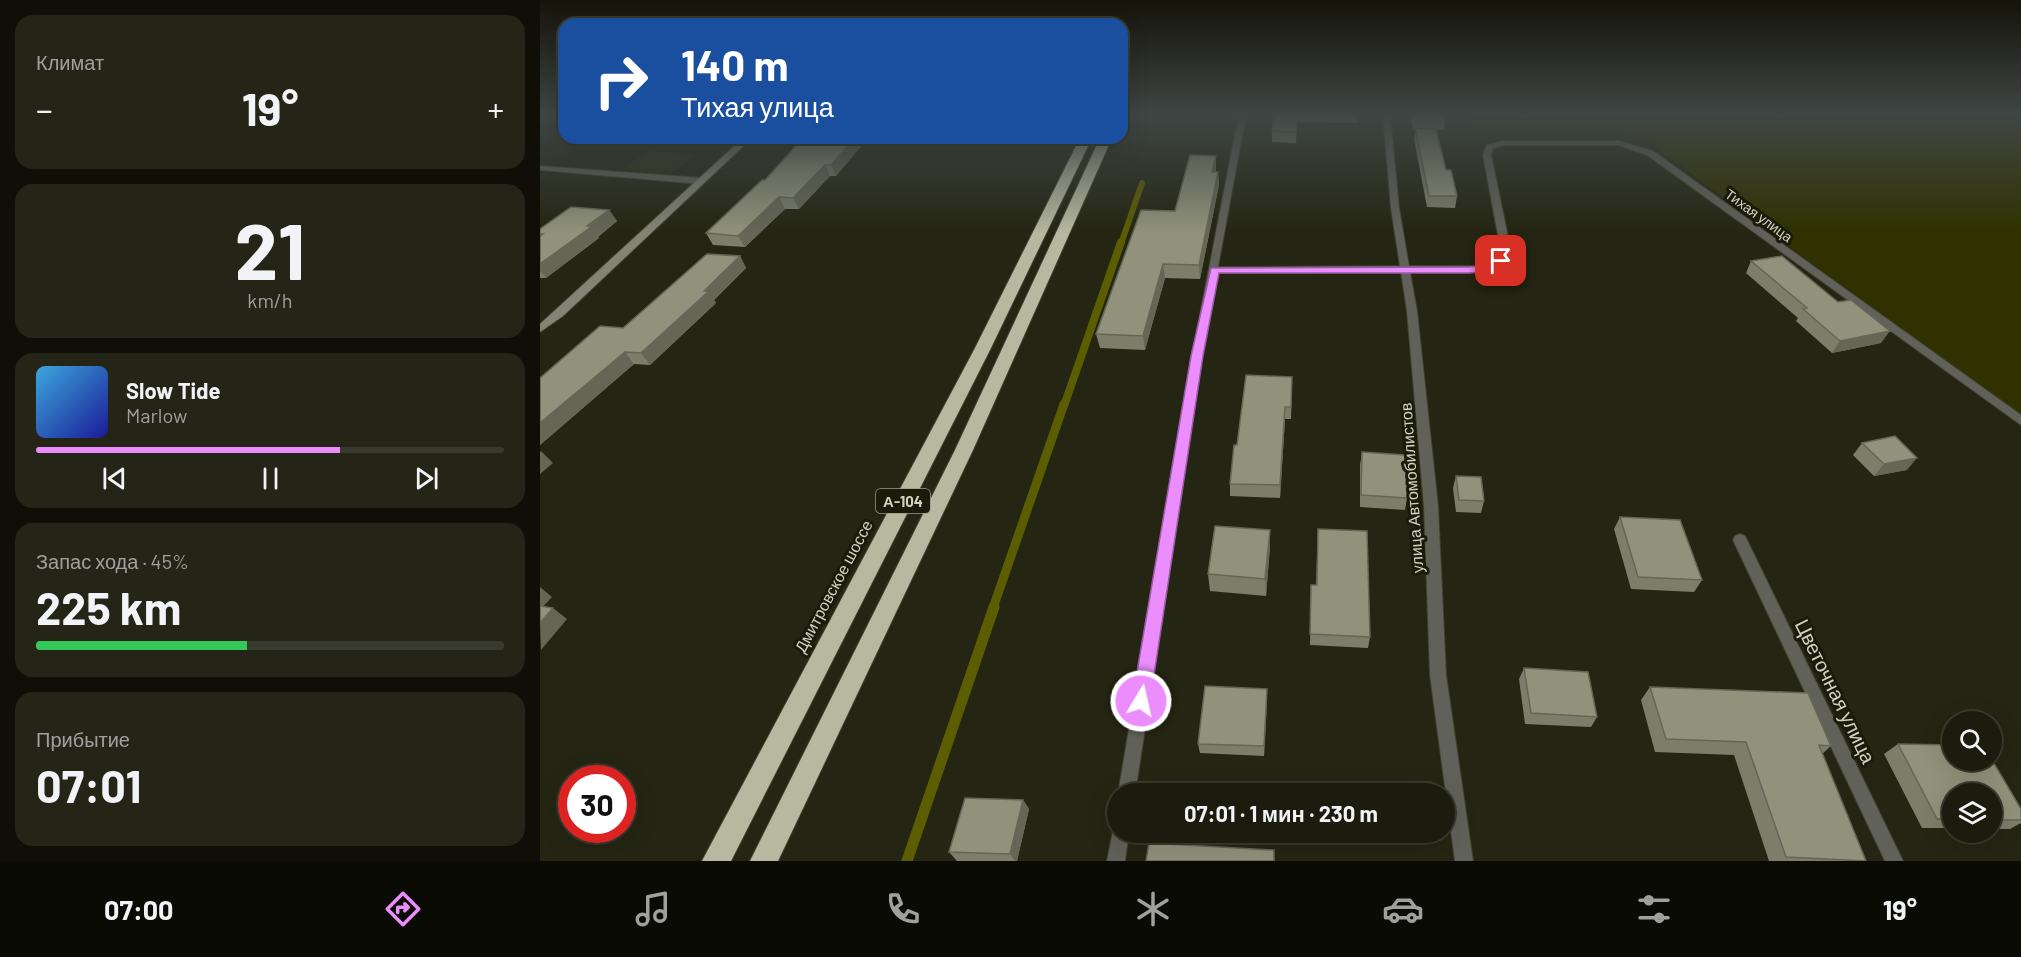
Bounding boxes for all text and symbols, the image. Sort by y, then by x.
text: 140 m [681,39,789,89]
icon: right [582,42,660,120]
text: Климат [36,50,104,74]
text: 19° [242,81,298,135]
text: − [36,89,53,129]
text: + [488,89,504,129]
text: Тихая улица [681,90,834,122]
street label: Тихая улица [1722,185,1796,245]
text: 21 [235,202,305,296]
pin [1475,235,1526,286]
icon: arrive [1484,244,1517,277]
text: km/h [247,288,293,312]
text: Slow Tide [126,377,221,403]
street label: улица Автомобилистов [1396,402,1426,574]
text: Marlow [126,403,187,427]
icon: previous [98,462,131,495]
icon: pause [254,462,287,495]
icon: next [410,462,443,495]
road number: А-104 [876,489,930,513]
street label: Дмитровское шоссе [790,517,876,655]
text: Запас хода · 45% [36,549,189,573]
text: 225 km [36,580,181,634]
street label: Цветочная улица [1791,615,1882,768]
position arrow [1109,669,1173,733]
map controls [1942,711,2002,843]
button: search [1942,711,2002,771]
text: Прибытие [36,727,130,751]
text: 07:01 [36,758,141,812]
speed limit sign: 30 [558,765,636,843]
button: layers [1942,783,2002,843]
text: 07:01 · 1 мин · 230 m [1184,800,1378,826]
icon: directions [382,888,424,930]
icon: music [632,888,674,930]
icon: phone [882,888,924,930]
icon: climate [1132,888,1174,930]
icon: car [1382,888,1424,930]
icon: filters [1633,888,1675,930]
text: 07:00 [104,893,173,925]
text: 19° [1883,893,1917,925]

